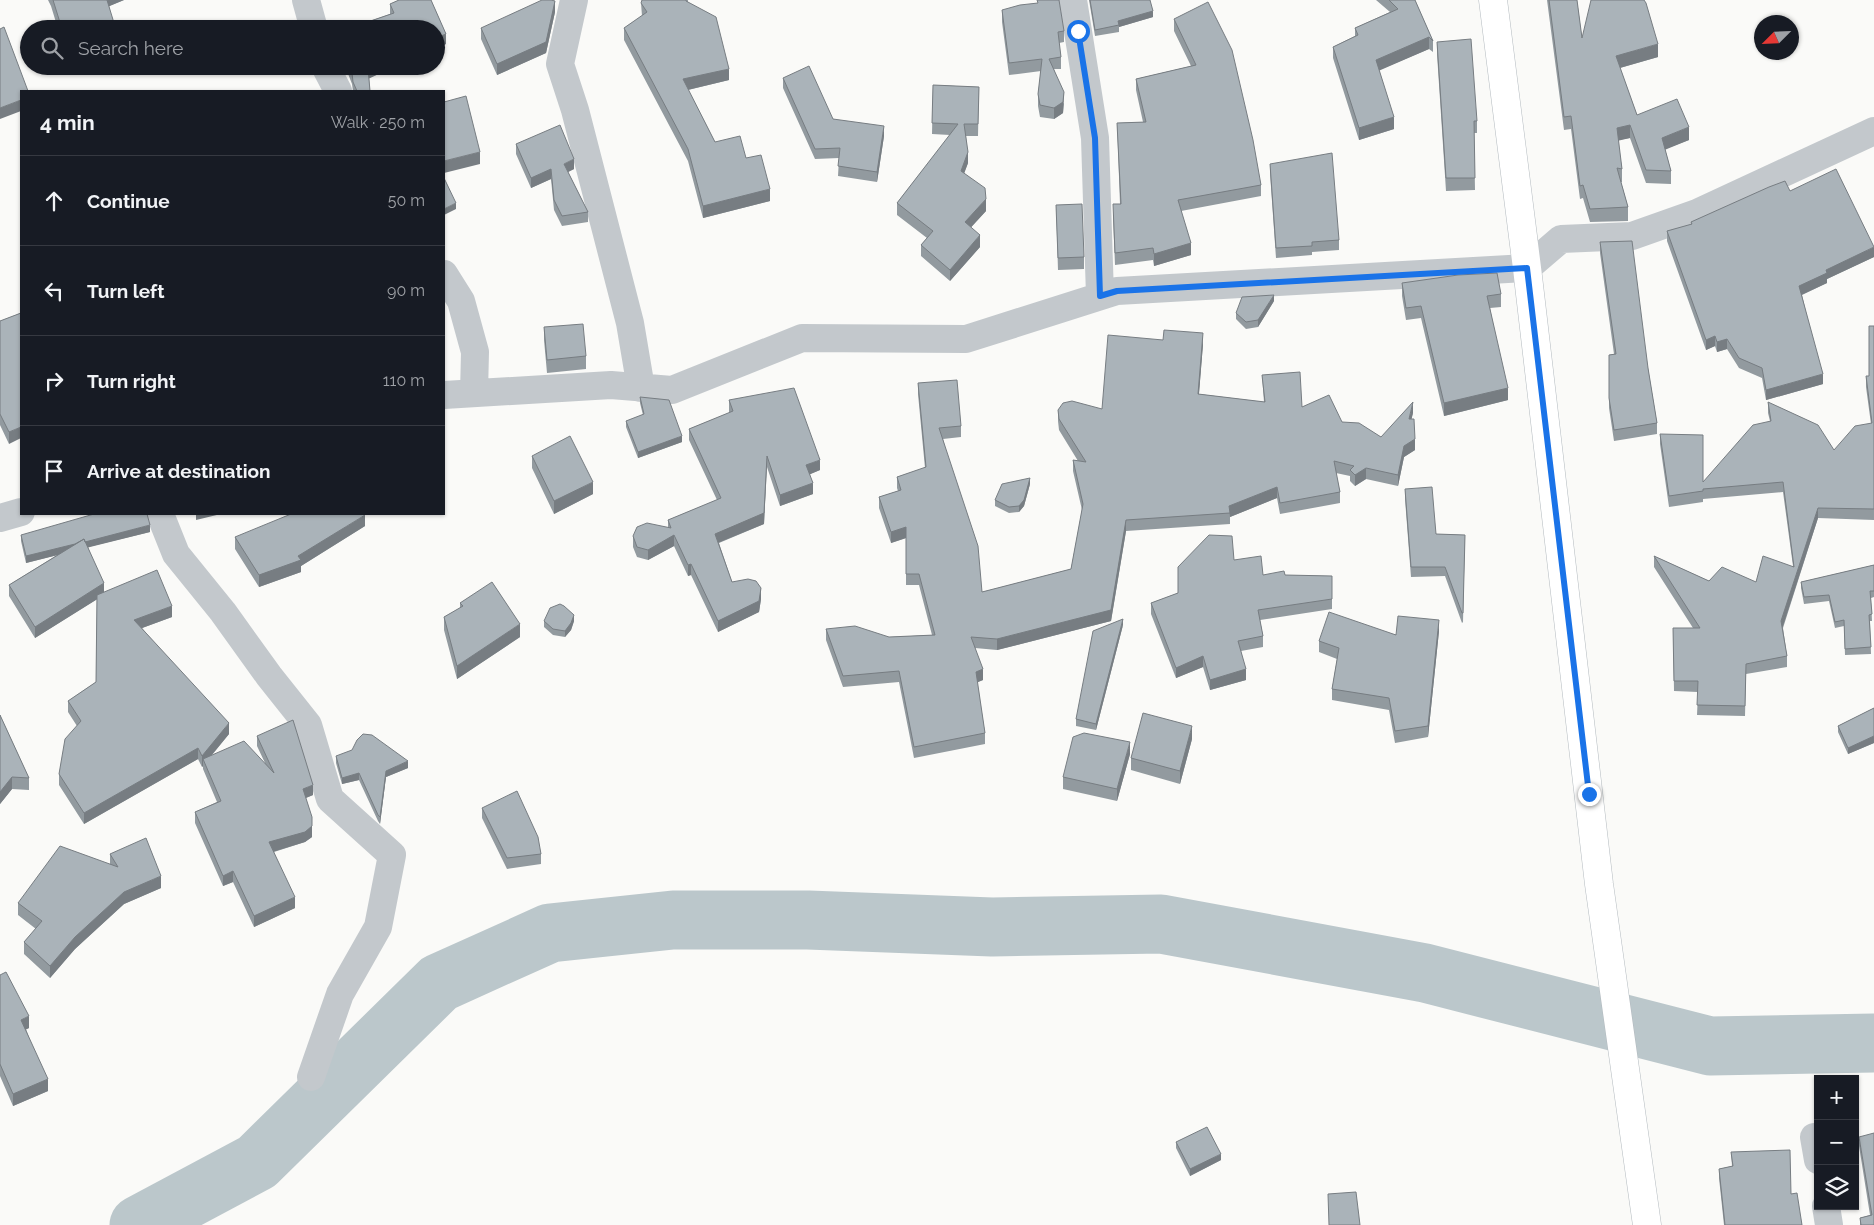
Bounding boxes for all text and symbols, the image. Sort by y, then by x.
north arrow [1754,15,1799,60]
search box [20,20,445,75]
route start [1067,20,1090,43]
icon: search [38,34,66,62]
text: Search here [78,37,184,59]
text: 4 min [40,110,95,135]
text: Walk · 250 m [331,113,425,132]
icon: ahead [40,187,68,215]
text: Continue [87,190,170,212]
text: 50 m [388,191,425,210]
icon: left [40,277,68,305]
text: Turn left [87,280,164,302]
text: 90 m [387,281,425,300]
icon: right [40,367,68,395]
text: Turn right [87,370,176,392]
text: 110 m [383,371,425,390]
icon: arrive [40,457,68,485]
text: Arrive at destination [87,460,271,482]
route end [1578,783,1601,806]
map controls [1814,1075,1859,1210]
button: + [1814,1075,1859,1120]
button: − [1814,1120,1859,1165]
button: layers [1814,1165,1859,1210]

